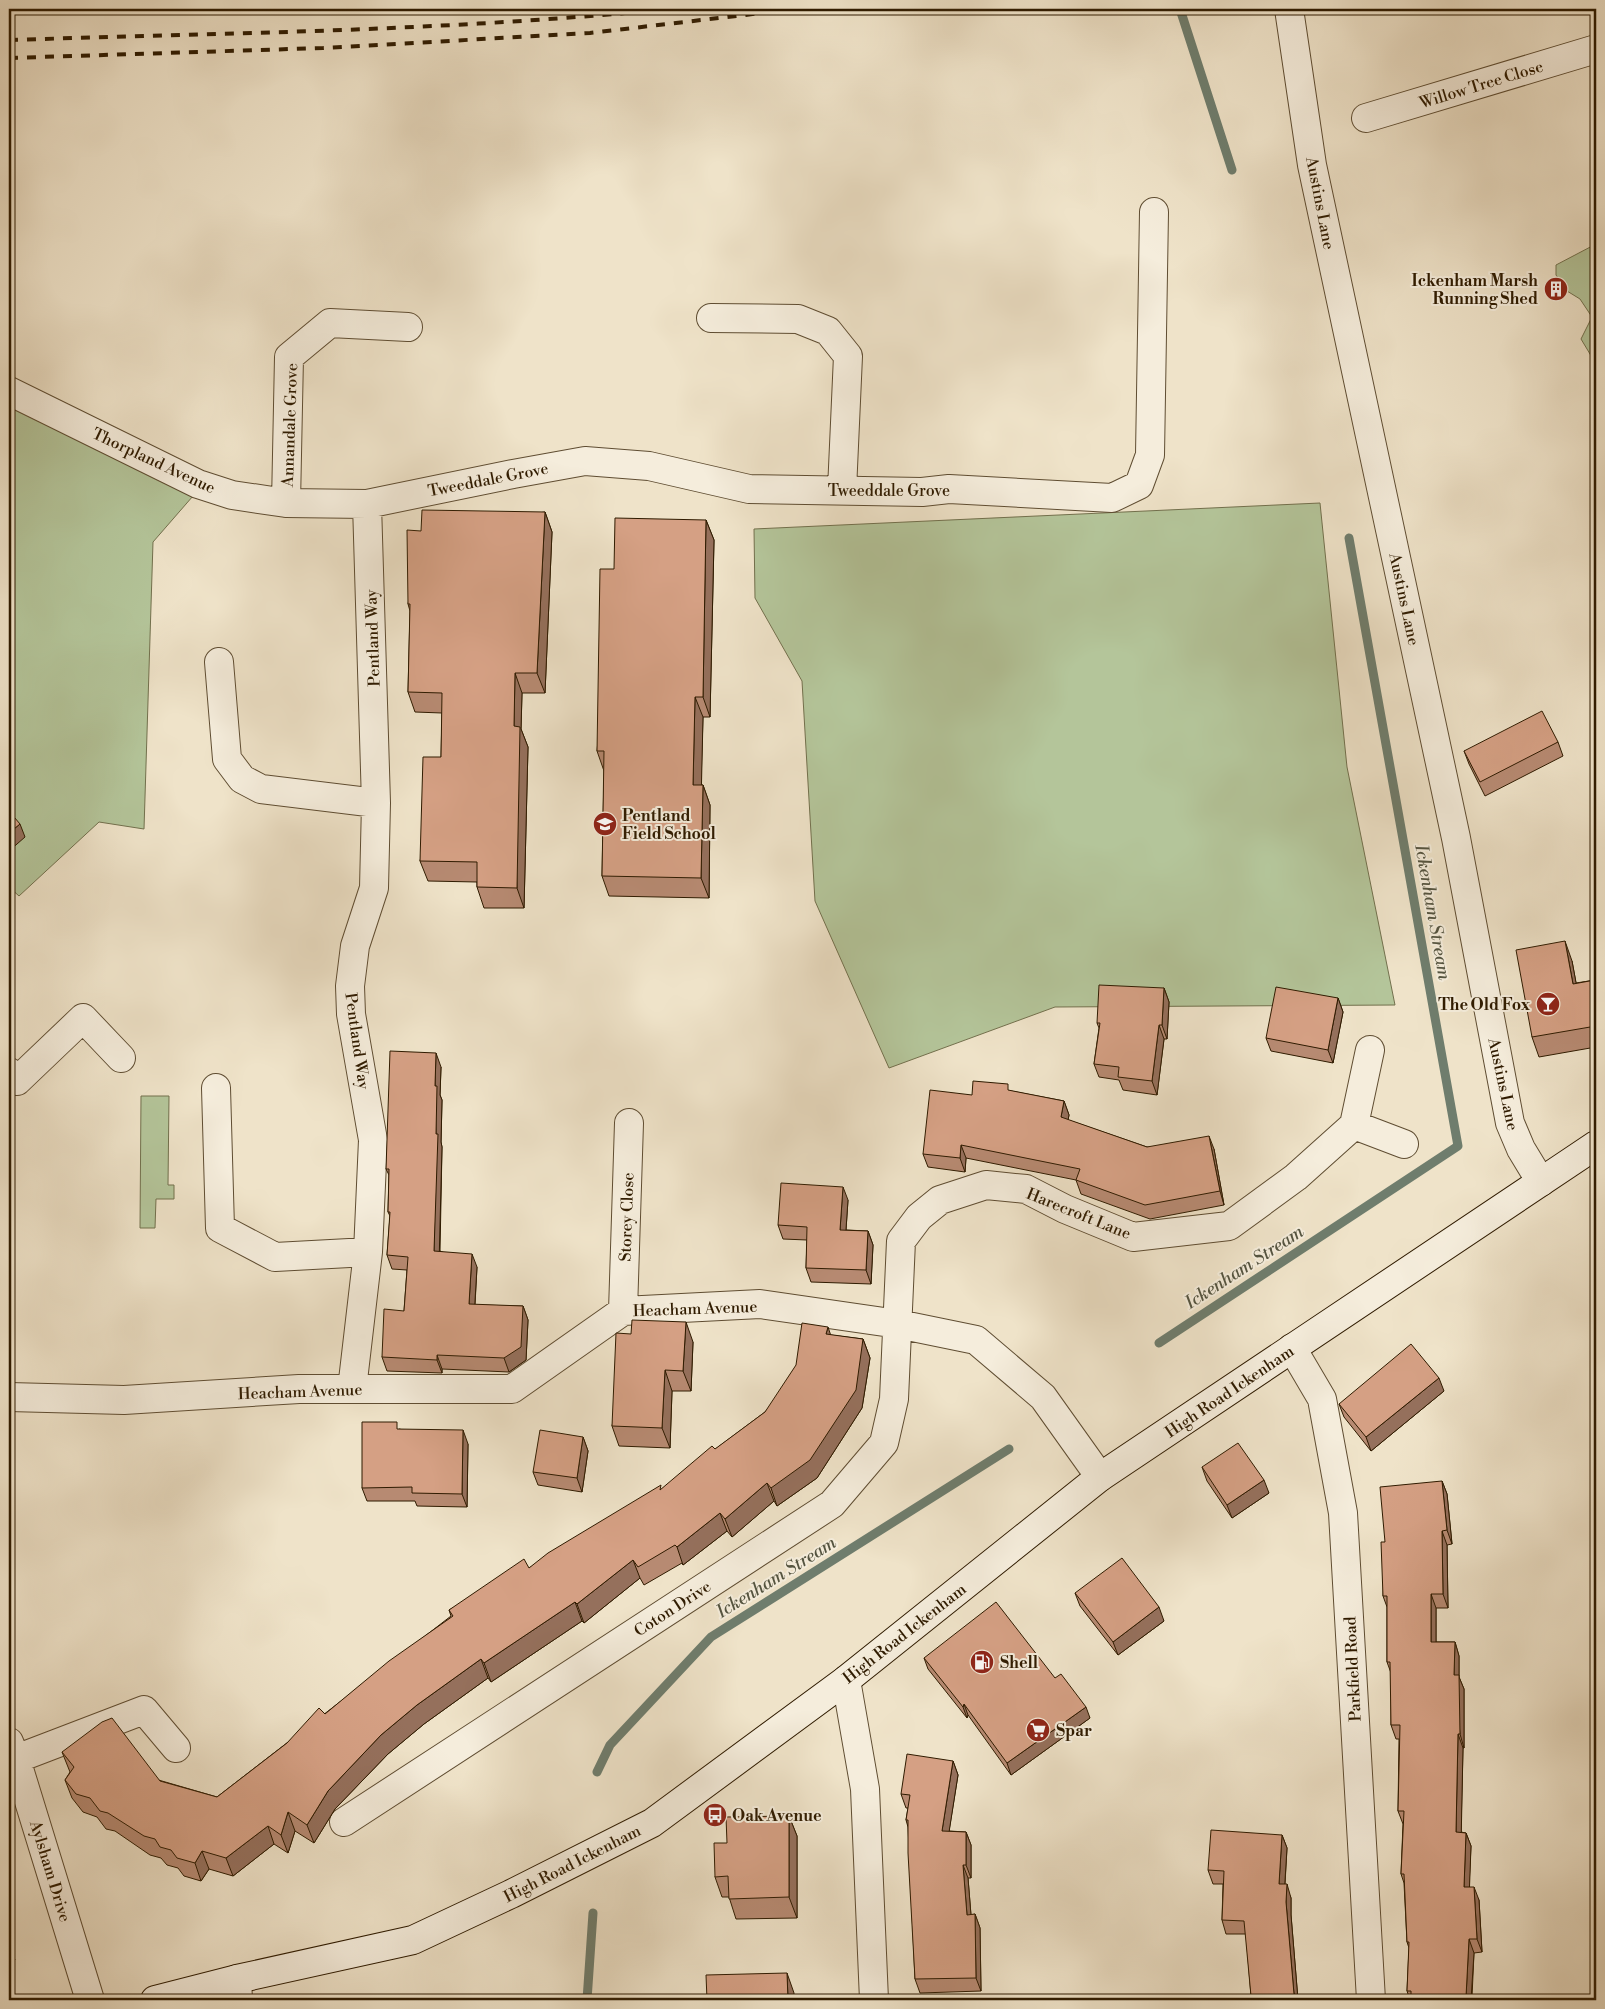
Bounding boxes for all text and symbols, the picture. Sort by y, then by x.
street label: Willow Tree Close [1416,57,1546,114]
street label: Austins Lane [1301,154,1339,251]
place label: Ickenham Marsh Running Shed [1412,271,1538,309]
building icon: Ickenham Marsh Running Shed [1543,276,1569,302]
street label: Annandale Grove [278,363,302,488]
street label: Thorpland Avenue [89,424,218,498]
street label: Tweeddale Grove [426,458,550,501]
street label: Tweeddale Grove [828,481,950,501]
street label: Austins Lane [1384,550,1424,647]
street label: Pentland Way [361,589,385,687]
place label: Pentland Field School [622,806,716,844]
school or university icon: Pentland Field School [592,811,618,837]
water label: Ickenham Stream [1409,841,1456,982]
bar icon: The Old Fox [1535,991,1561,1017]
street label: Pentland Way [340,992,374,1091]
place label: The Old Fox [1438,995,1531,1015]
street label: Austins Lane [1483,1035,1523,1132]
street label: Storey Close [615,1172,639,1262]
street label: Harecroft Lane [1023,1184,1134,1244]
water label: Ickenham Stream [1180,1220,1308,1315]
street label: Heacham Avenue [632,1297,758,1321]
street label: High Road Ickenham [1161,1341,1298,1442]
street label: Heacham Avenue [237,1380,363,1404]
water label: Ickenham Stream [711,1531,841,1624]
street label: Coton Drive [630,1577,715,1641]
street label: High Road Ickenham [839,1579,970,1688]
street label: Parkfield Road [1340,1616,1366,1722]
fuel station icon: Shell [969,1649,995,1675]
place label: Shell [1000,1653,1039,1673]
supermarket icon: Spar [1025,1717,1051,1743]
place label: Spar [1056,1721,1092,1741]
bus stop icon: Oak Avenue [702,1802,728,1828]
place label: Oak Avenue [732,1806,822,1826]
street label: Aylsham Drive [25,1817,75,1925]
street label: High Road Ickenham [501,1821,644,1907]

